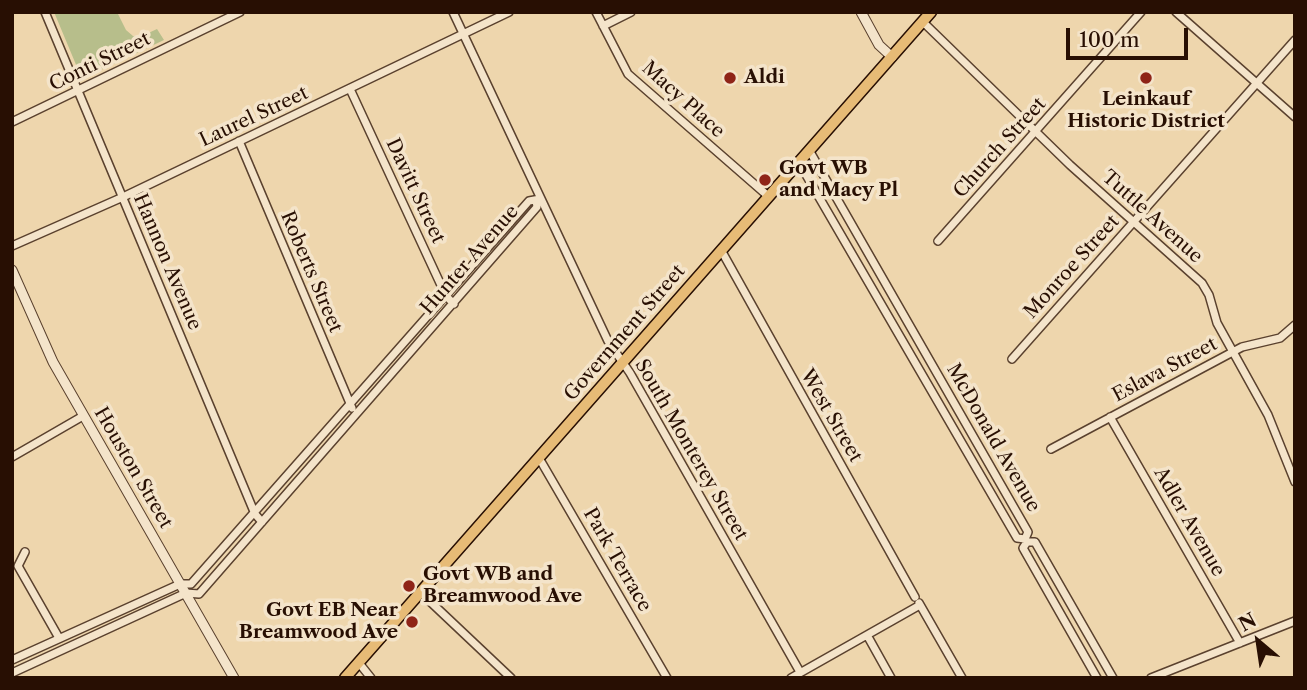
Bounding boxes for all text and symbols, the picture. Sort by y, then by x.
scale bar [1069,14,1192,58]
text: 100 m [1079,27,1140,52]
street label: Conti Street [46,28,154,96]
street label: Macy Place [637,57,729,143]
place label: Aldi [744,67,785,89]
marker: Aldi [722,70,738,86]
marker: Leinkauf Historic District [1138,70,1154,86]
street label: Laurel Street [196,82,312,152]
place label: Leinkauf Historic District [1067,89,1225,133]
street label: Church Street [949,93,1051,203]
street label: Davitt Street [381,135,449,247]
place label: Govt WB and Macy Pl [779,158,898,202]
street label: Tuttle Avenue [1097,166,1207,268]
marker: Govt WB and Macy Pl [757,172,773,188]
street label: Hannon Avenue [128,190,206,334]
street label: Hunter Avenue [416,201,524,319]
street label: Roberts Street [275,208,347,336]
street label: Monroe Street [1020,211,1124,323]
street label: Government Street [560,260,690,406]
street label: Eslava Street [1109,333,1221,407]
street label: South Monterey Street [630,355,752,545]
street label: McDonald Avenue [941,360,1045,516]
street label: West Street [795,365,867,467]
street label: Houston Street [89,403,177,533]
street label: Adler Avenue [1149,463,1229,581]
street label: Park Terrace [578,504,656,616]
place label: Govt WB and Breamwood Ave [423,564,582,608]
marker: Govt WB and Breamwood Ave [401,578,417,594]
place label: Govt EB Near Breamwood Ave [239,600,398,644]
north arrow [1223,606,1293,676]
text: N [1235,608,1260,636]
marker: Govt EB Near Breamwood Ave [404,614,420,630]

